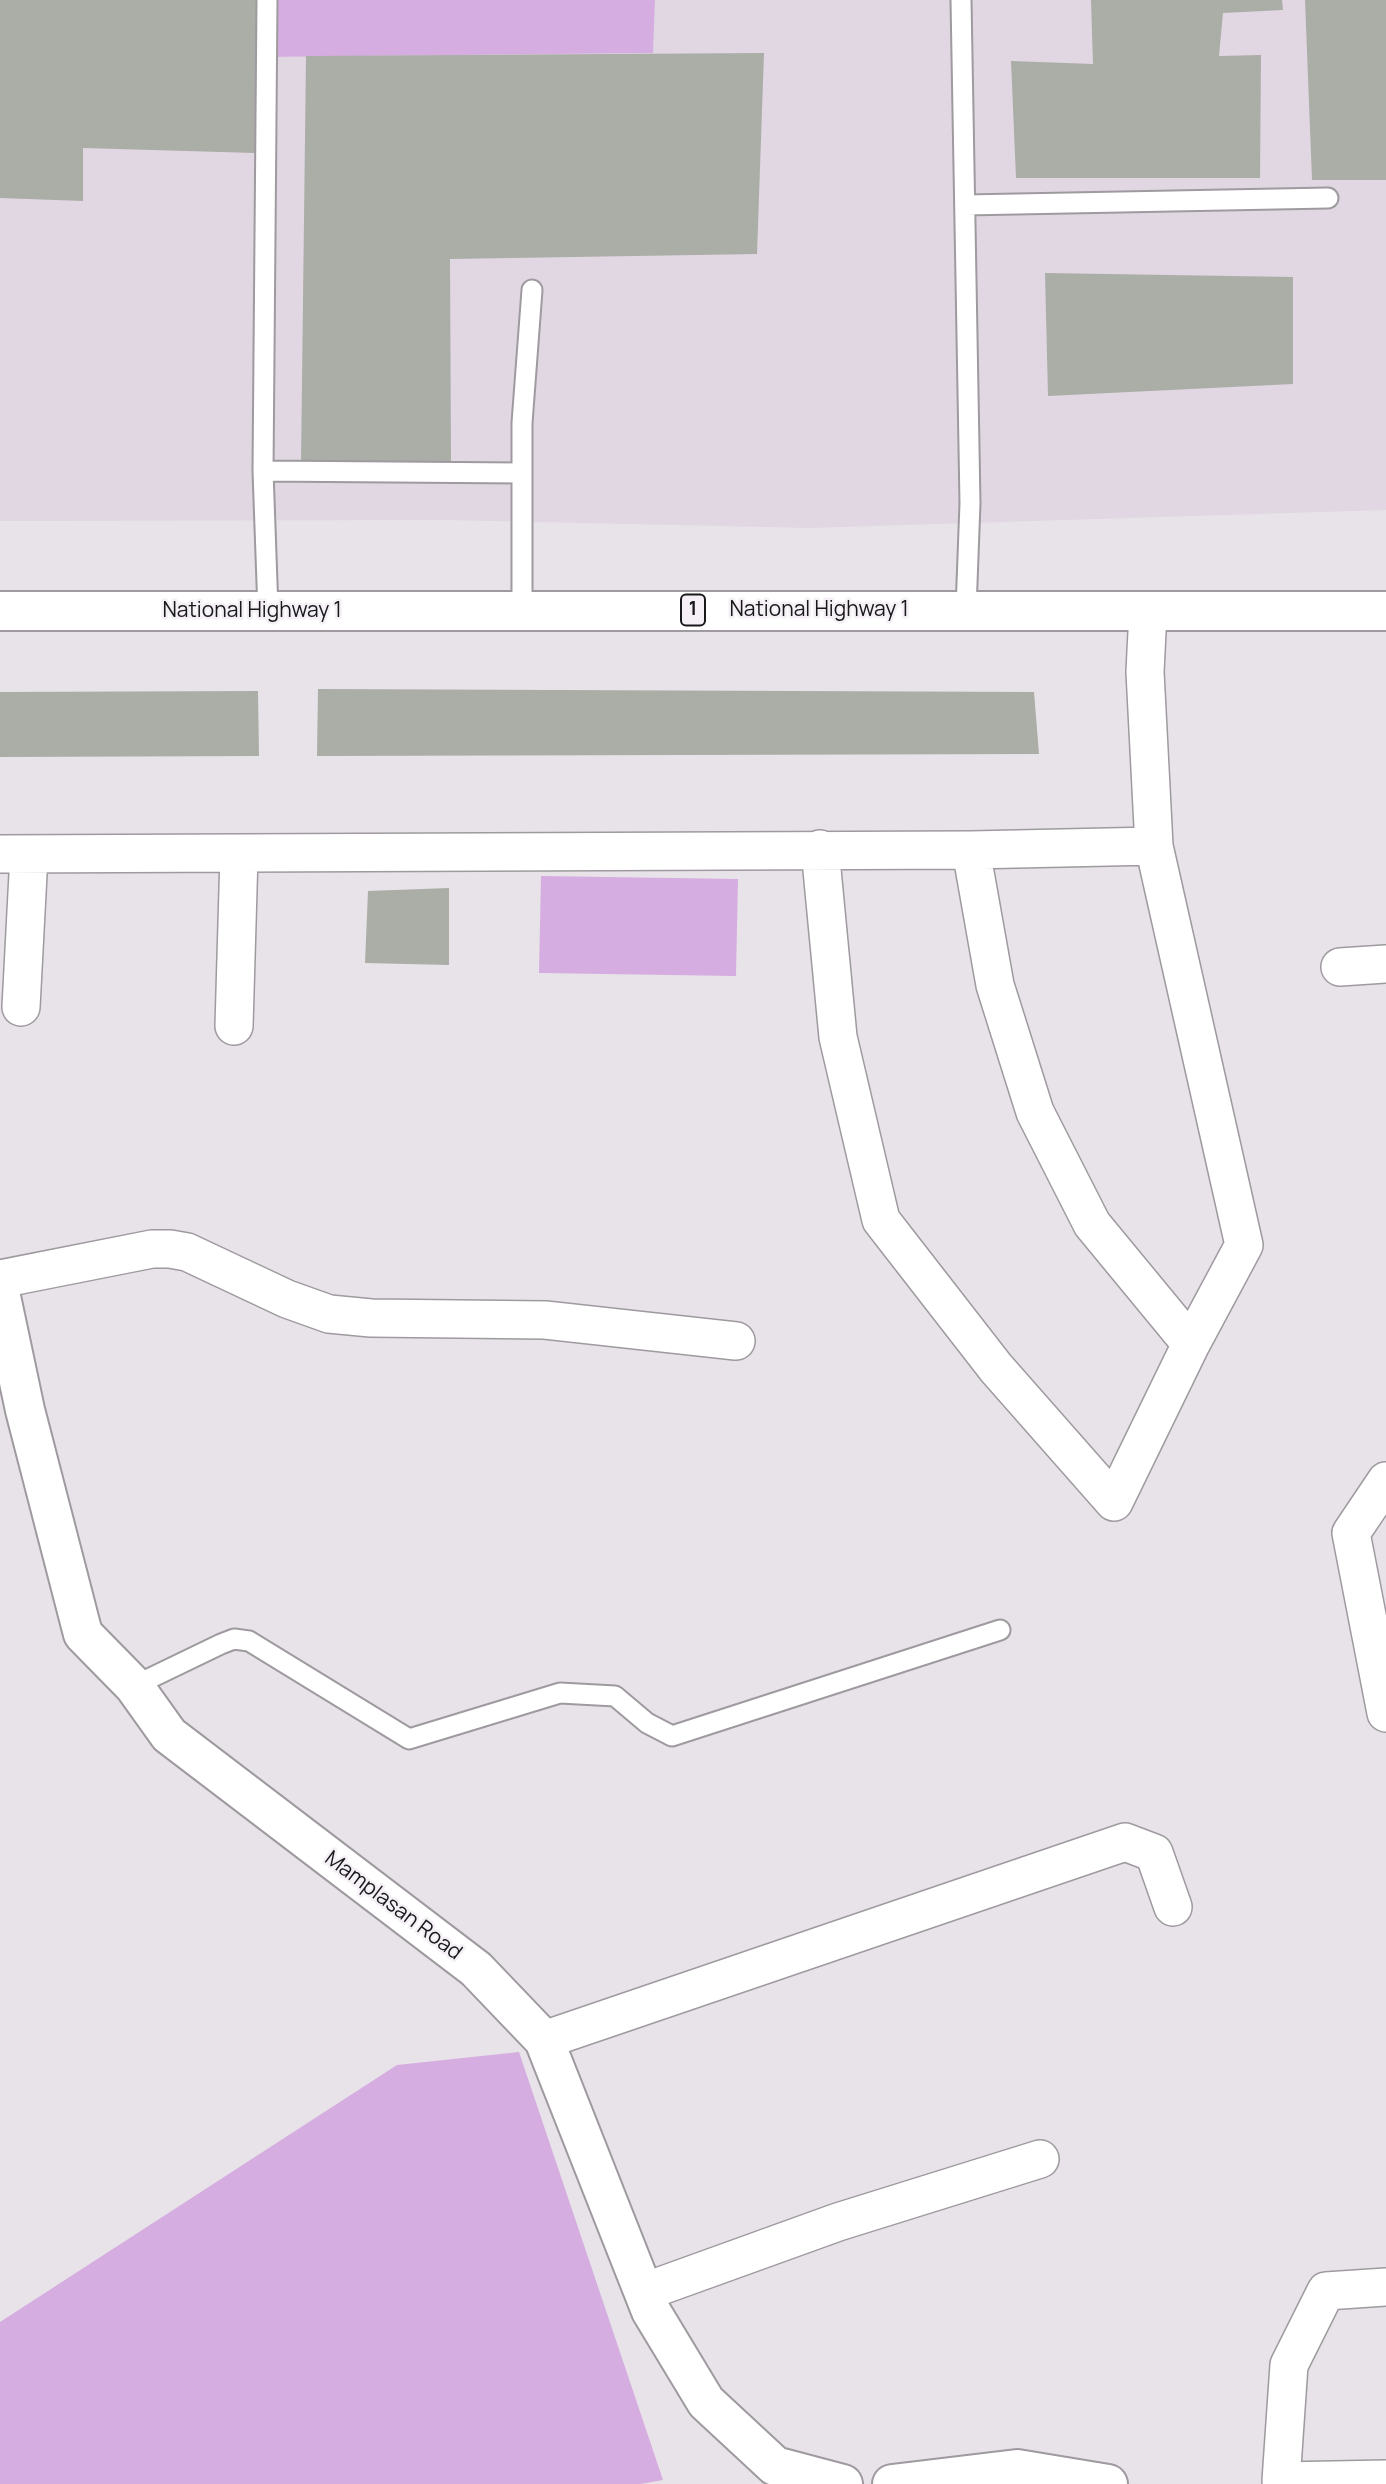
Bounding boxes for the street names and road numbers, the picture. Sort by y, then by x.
road number: 1 [681,594,705,625]
street label: National Highway 1 [729,597,909,623]
street label: National Highway 1 [162,598,342,624]
street label: Mamplasan Road [319,1846,467,1966]

